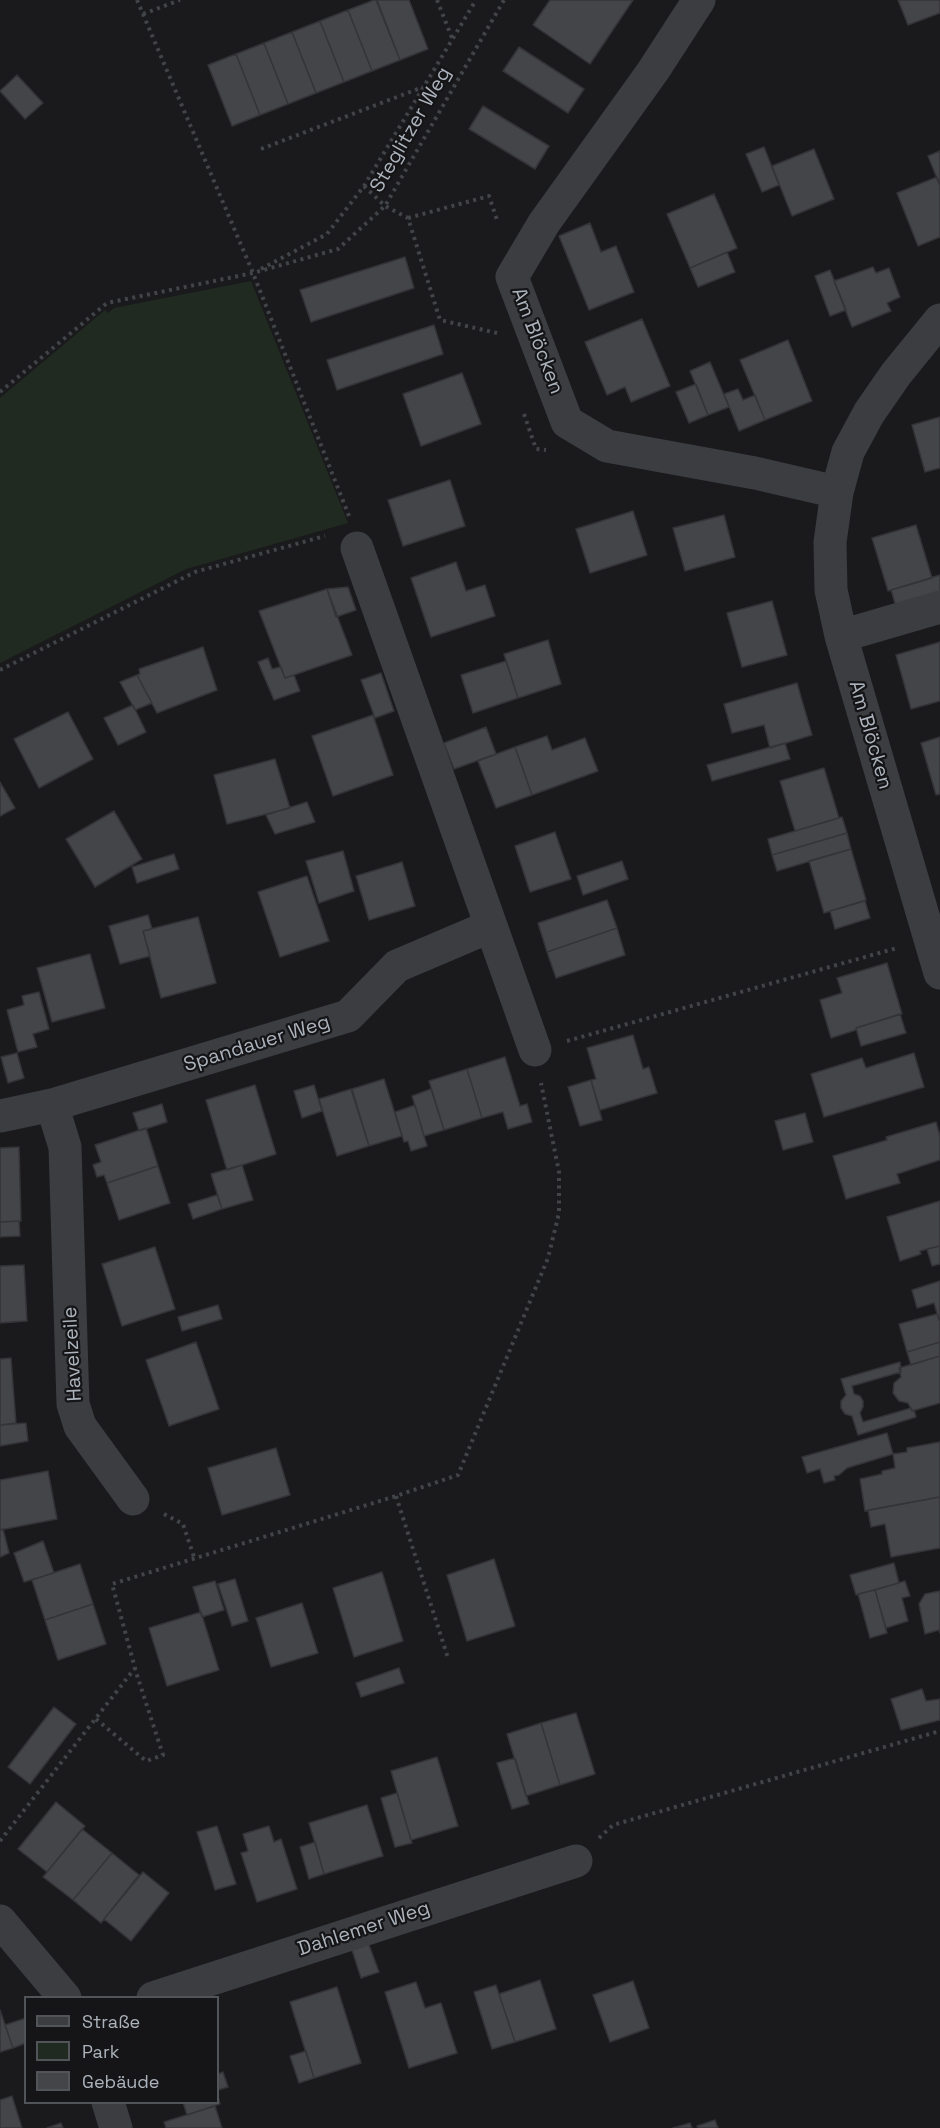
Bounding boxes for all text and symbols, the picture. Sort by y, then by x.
street label: Steglitzer Weg [365,63,457,197]
street label: Am Blöcken [506,285,568,397]
street label: Am Blöcken [843,678,897,792]
street label: Spandauer Weg [181,1010,333,1078]
street label: Havelzeile [59,1306,87,1402]
street label: Dahlemer Weg [295,1896,433,1962]
legend [24,1996,219,2104]
text: Straße [82,2010,140,2033]
text: Park [82,2040,119,2063]
text: Gebäude [82,2070,160,2093]

